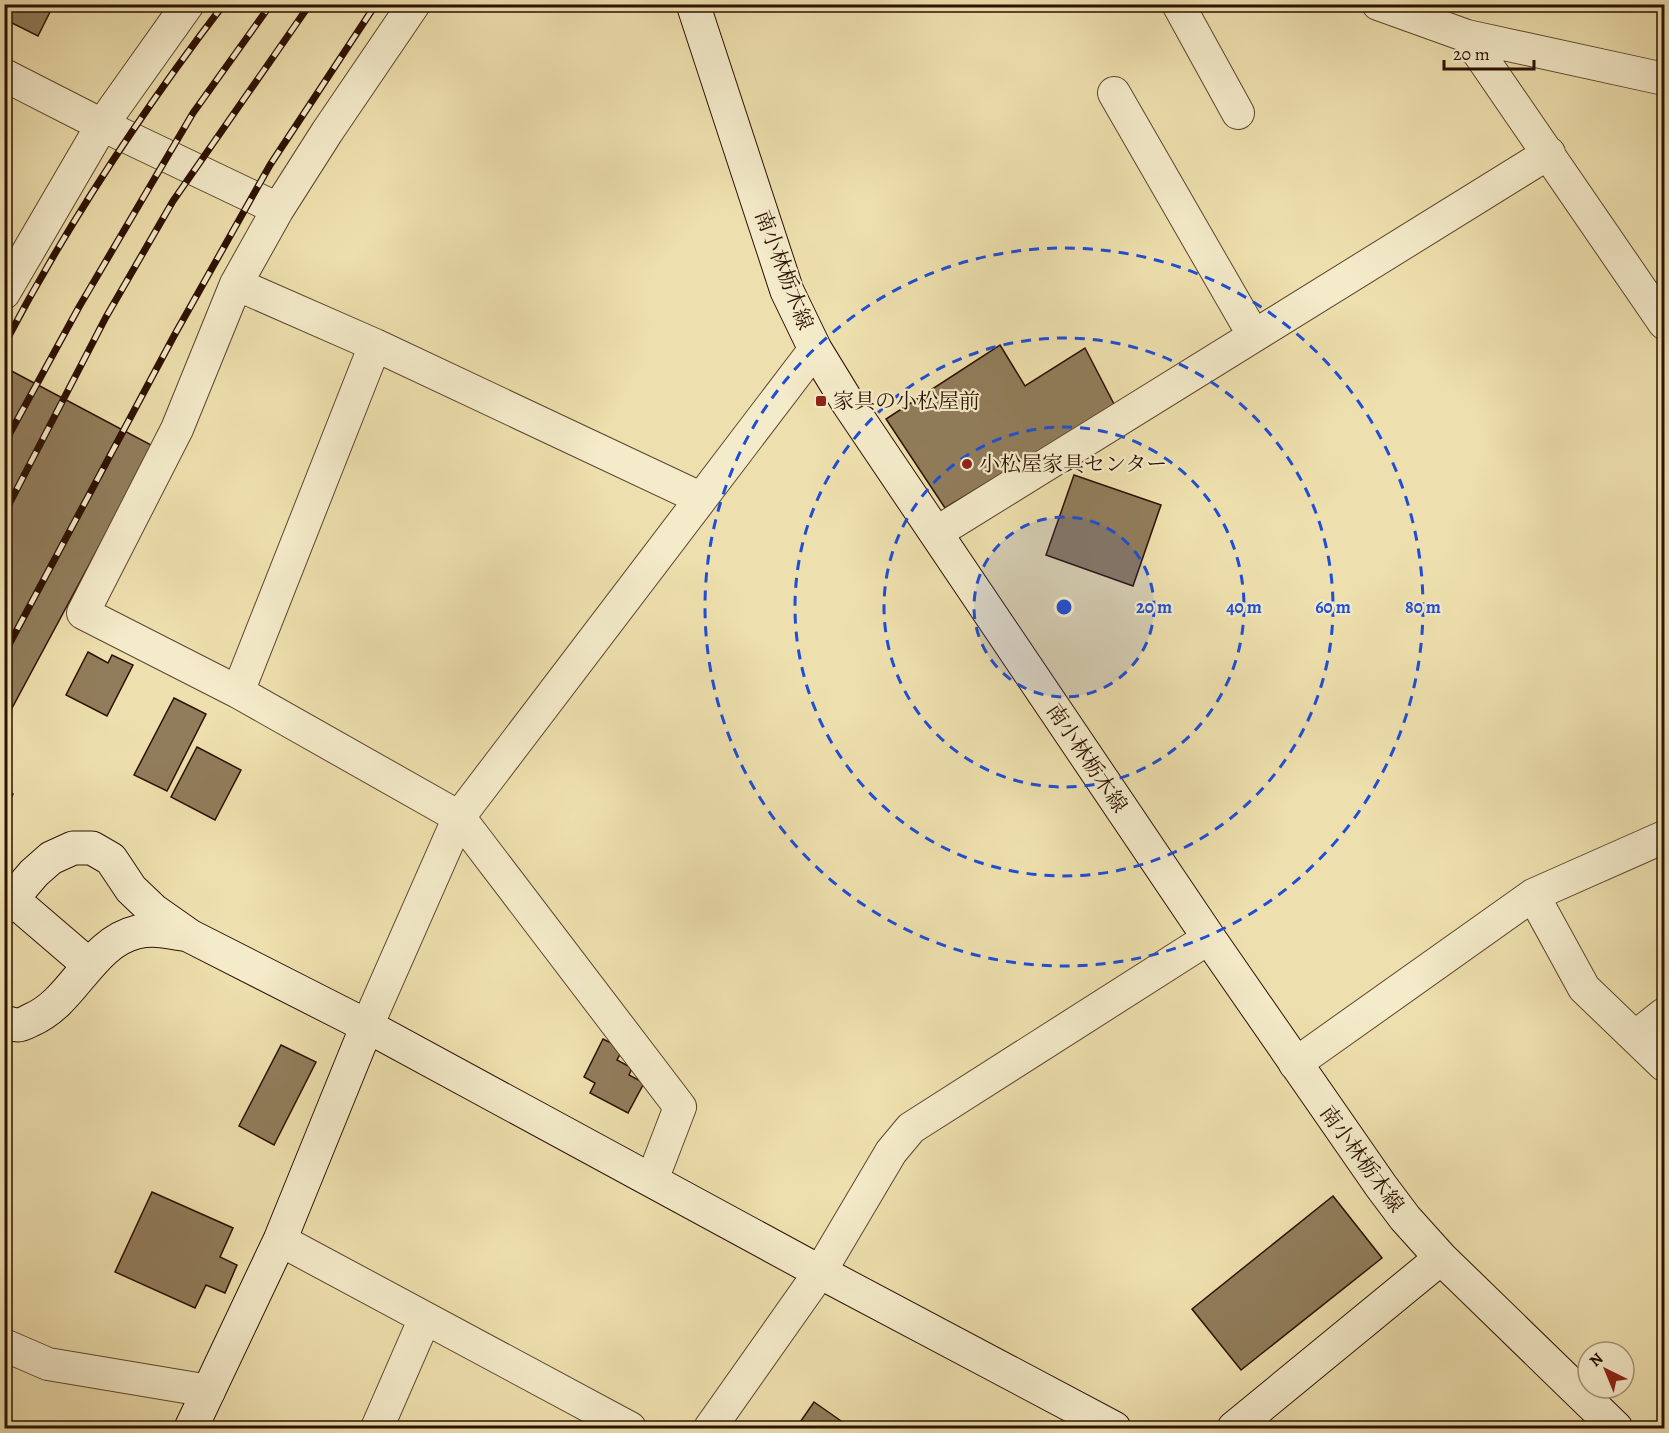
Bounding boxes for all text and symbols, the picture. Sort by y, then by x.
scale bar [1444,33,1534,71]
text: 20 m [1453,42,1490,66]
street label: 南小林栃木線 [748,206,820,334]
place label: 家具の小松屋前 [833,387,980,415]
marker: 家具の小松屋前 [814,394,828,408]
place label: 小松屋家具センター [979,450,1167,478]
marker: 小松屋家具センター [960,457,974,471]
text: 20 m [1136,595,1172,619]
text: 40 m [1226,595,1262,619]
text: 60 m [1315,595,1351,619]
text: 80 m [1405,595,1441,619]
centre of rings [1054,597,1074,617]
street label: 南小林栃木線 [1040,698,1134,818]
street label: 南小林栃木線 [1314,1100,1410,1218]
north arrow [1576,1340,1636,1400]
text: N [1585,1348,1608,1372]

